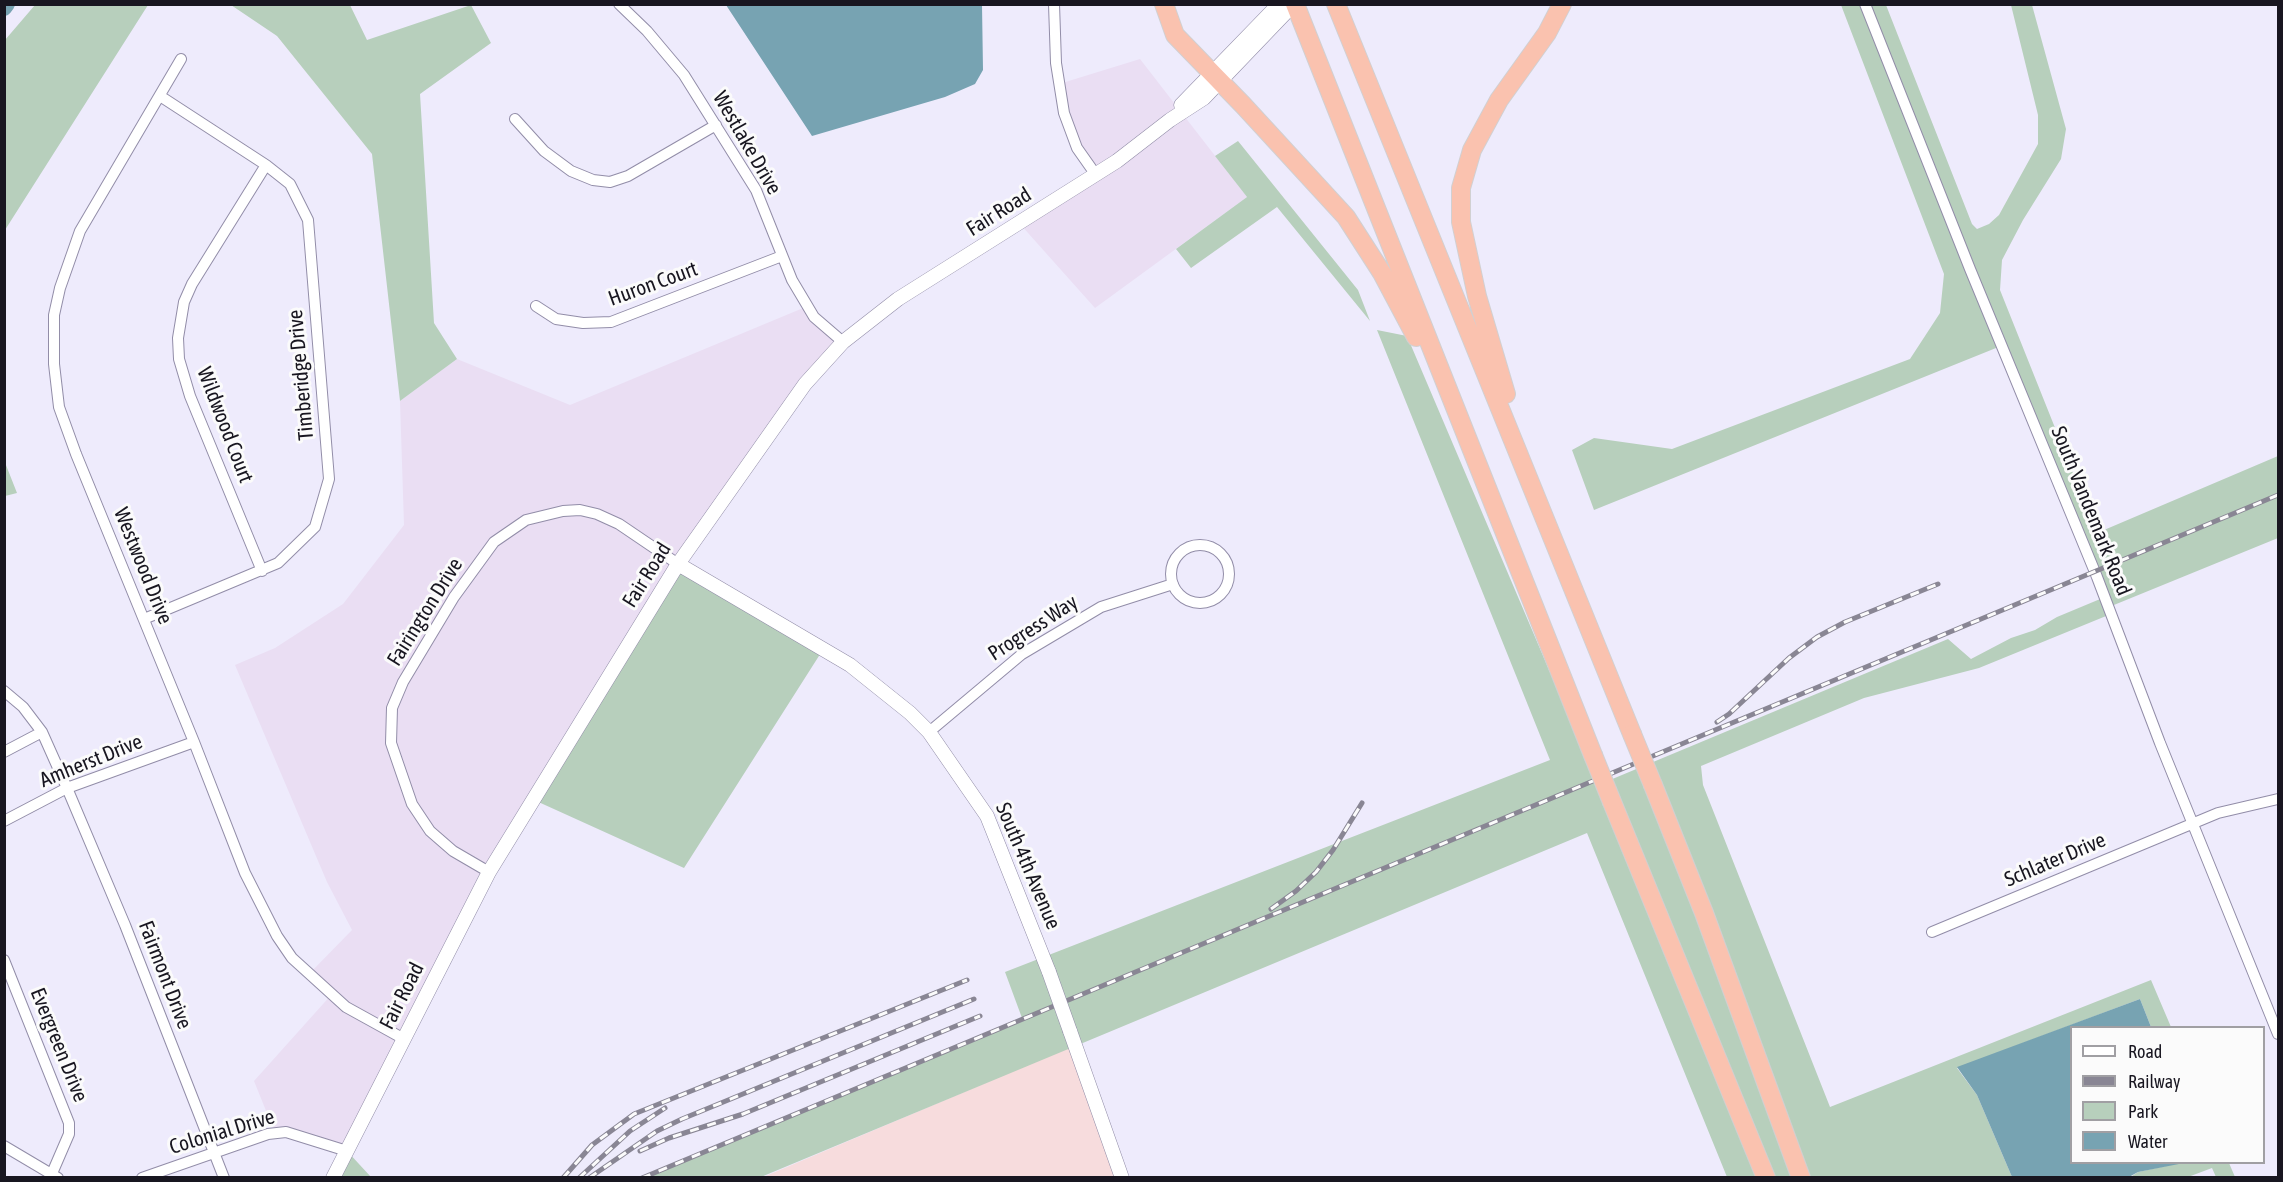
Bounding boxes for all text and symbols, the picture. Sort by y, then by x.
street label: Westlake Drive [707,87,787,199]
street label: Fair Road [962,182,1036,242]
street label: Huron Court [605,256,701,312]
street label: Timberidge Drive [283,309,319,441]
street label: Wildwood Court [191,364,259,486]
street label: South Vandemark Road [2046,423,2136,599]
street label: Westwood Drive [108,504,178,628]
street label: Fair Road [617,538,677,612]
street label: Fairington Drive [382,553,468,671]
street label: Progress Way [983,590,1083,666]
street label: Amherst Drive [36,729,146,793]
street label: South 4th Avenue [990,799,1066,933]
street label: Schlater Drive [2001,827,2109,893]
street label: Fairmont Drive [133,917,197,1033]
street label: Fair Road [374,958,430,1034]
street label: Evergreen Drive [25,984,93,1106]
legend [2070,1026,2265,1164]
text: Road [2128,1041,2162,1062]
text: Railway [2128,1071,2180,1092]
text: Park [2128,1101,2158,1122]
street label: Colonial Drive [166,1104,278,1160]
text: Water [2128,1131,2167,1152]

